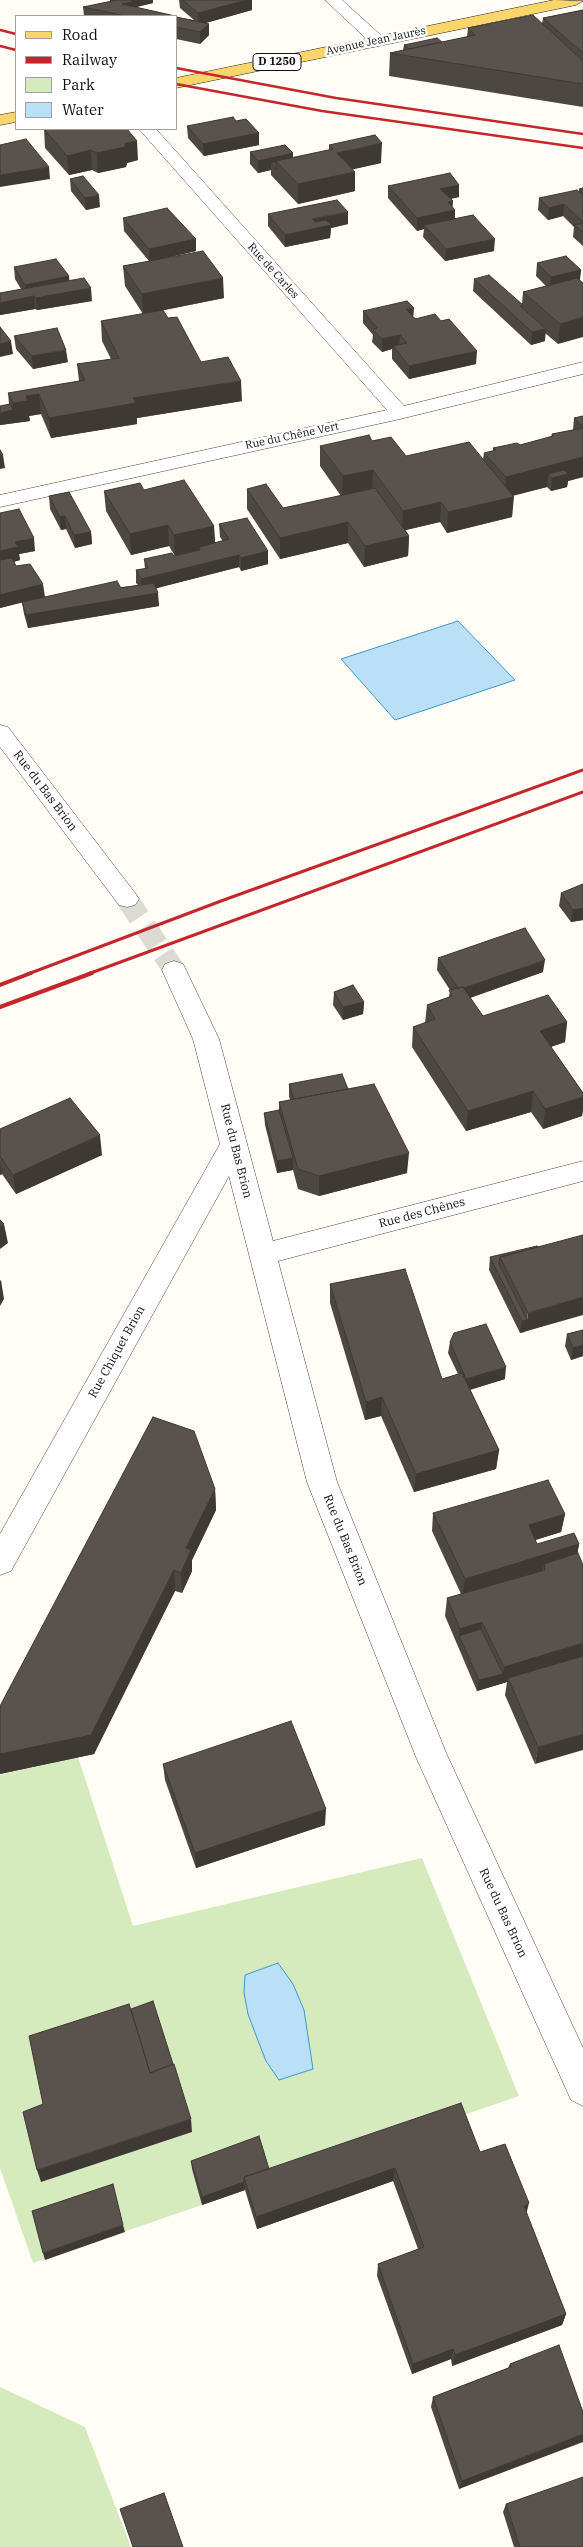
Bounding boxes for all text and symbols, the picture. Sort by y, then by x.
legend [15,15,178,130]
street label: Avenue Jean Jaurès [325,24,427,58]
text: Road [62,25,98,44]
text: Railway [62,50,117,69]
road number: D 1250 [253,54,301,70]
text: Park [62,75,95,94]
text: Water [62,100,104,119]
street label: Rue de Carles [245,240,301,302]
street label: Rue du Chêne Vert [244,420,340,452]
street label: Rue du Bas Brion [10,748,80,834]
street label: Rue du Bas Brion [217,1102,255,1200]
street label: Rue des Chênes [377,1195,467,1231]
street label: Rue Chiquet Brion [86,1303,148,1401]
street label: Rue du Bas Brion [320,1492,370,1588]
street label: Rue du Bas Brion [476,1866,530,1960]

